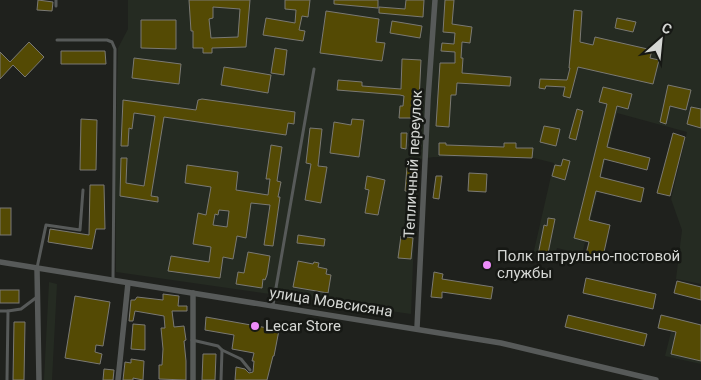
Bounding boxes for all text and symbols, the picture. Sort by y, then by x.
north arrow [636,15,686,65]
text: С [659,19,675,38]
street label: Тепличный переулок [400,90,426,238]
place label: Полк патрульно-постовой службы [497,247,680,282]
marker: Полк патрульно-постовой службы [481,259,493,271]
street label: улица Мовсисяна [268,283,394,321]
place label: Lecar Store [265,317,341,335]
marker: Lecar Store [249,320,261,332]

